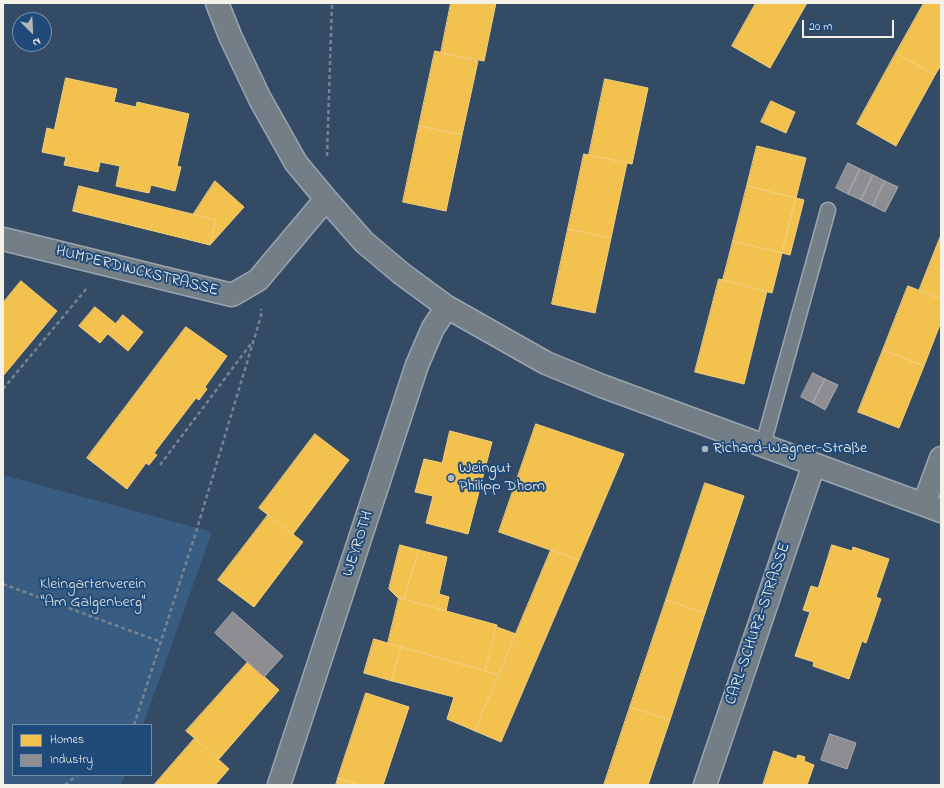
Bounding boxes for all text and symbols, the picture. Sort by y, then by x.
north arrow [12,12,52,52]
scale bar [804,12,896,38]
text: 20 m [809,18,832,36]
text: N [30,33,43,51]
street label: HUMPERDINCKSTRASSE [54,242,220,302]
place label: Richard-Wagner-Straße [713,439,867,459]
marker: Richard-Wagner-Straße [700,444,710,454]
place label: Weingut Philipp Dhom [459,459,545,497]
marker: Weingut Philipp Dhom [446,473,456,483]
street label: WEYROTH [339,509,379,579]
street label: CARL-SCHURZ-STRASSE [722,540,796,708]
park label: Kleingartenverein "Am Galgenberg" [40,575,146,613]
legend [12,724,152,776]
text: Homes [50,731,84,749]
text: Industry [50,751,93,769]

